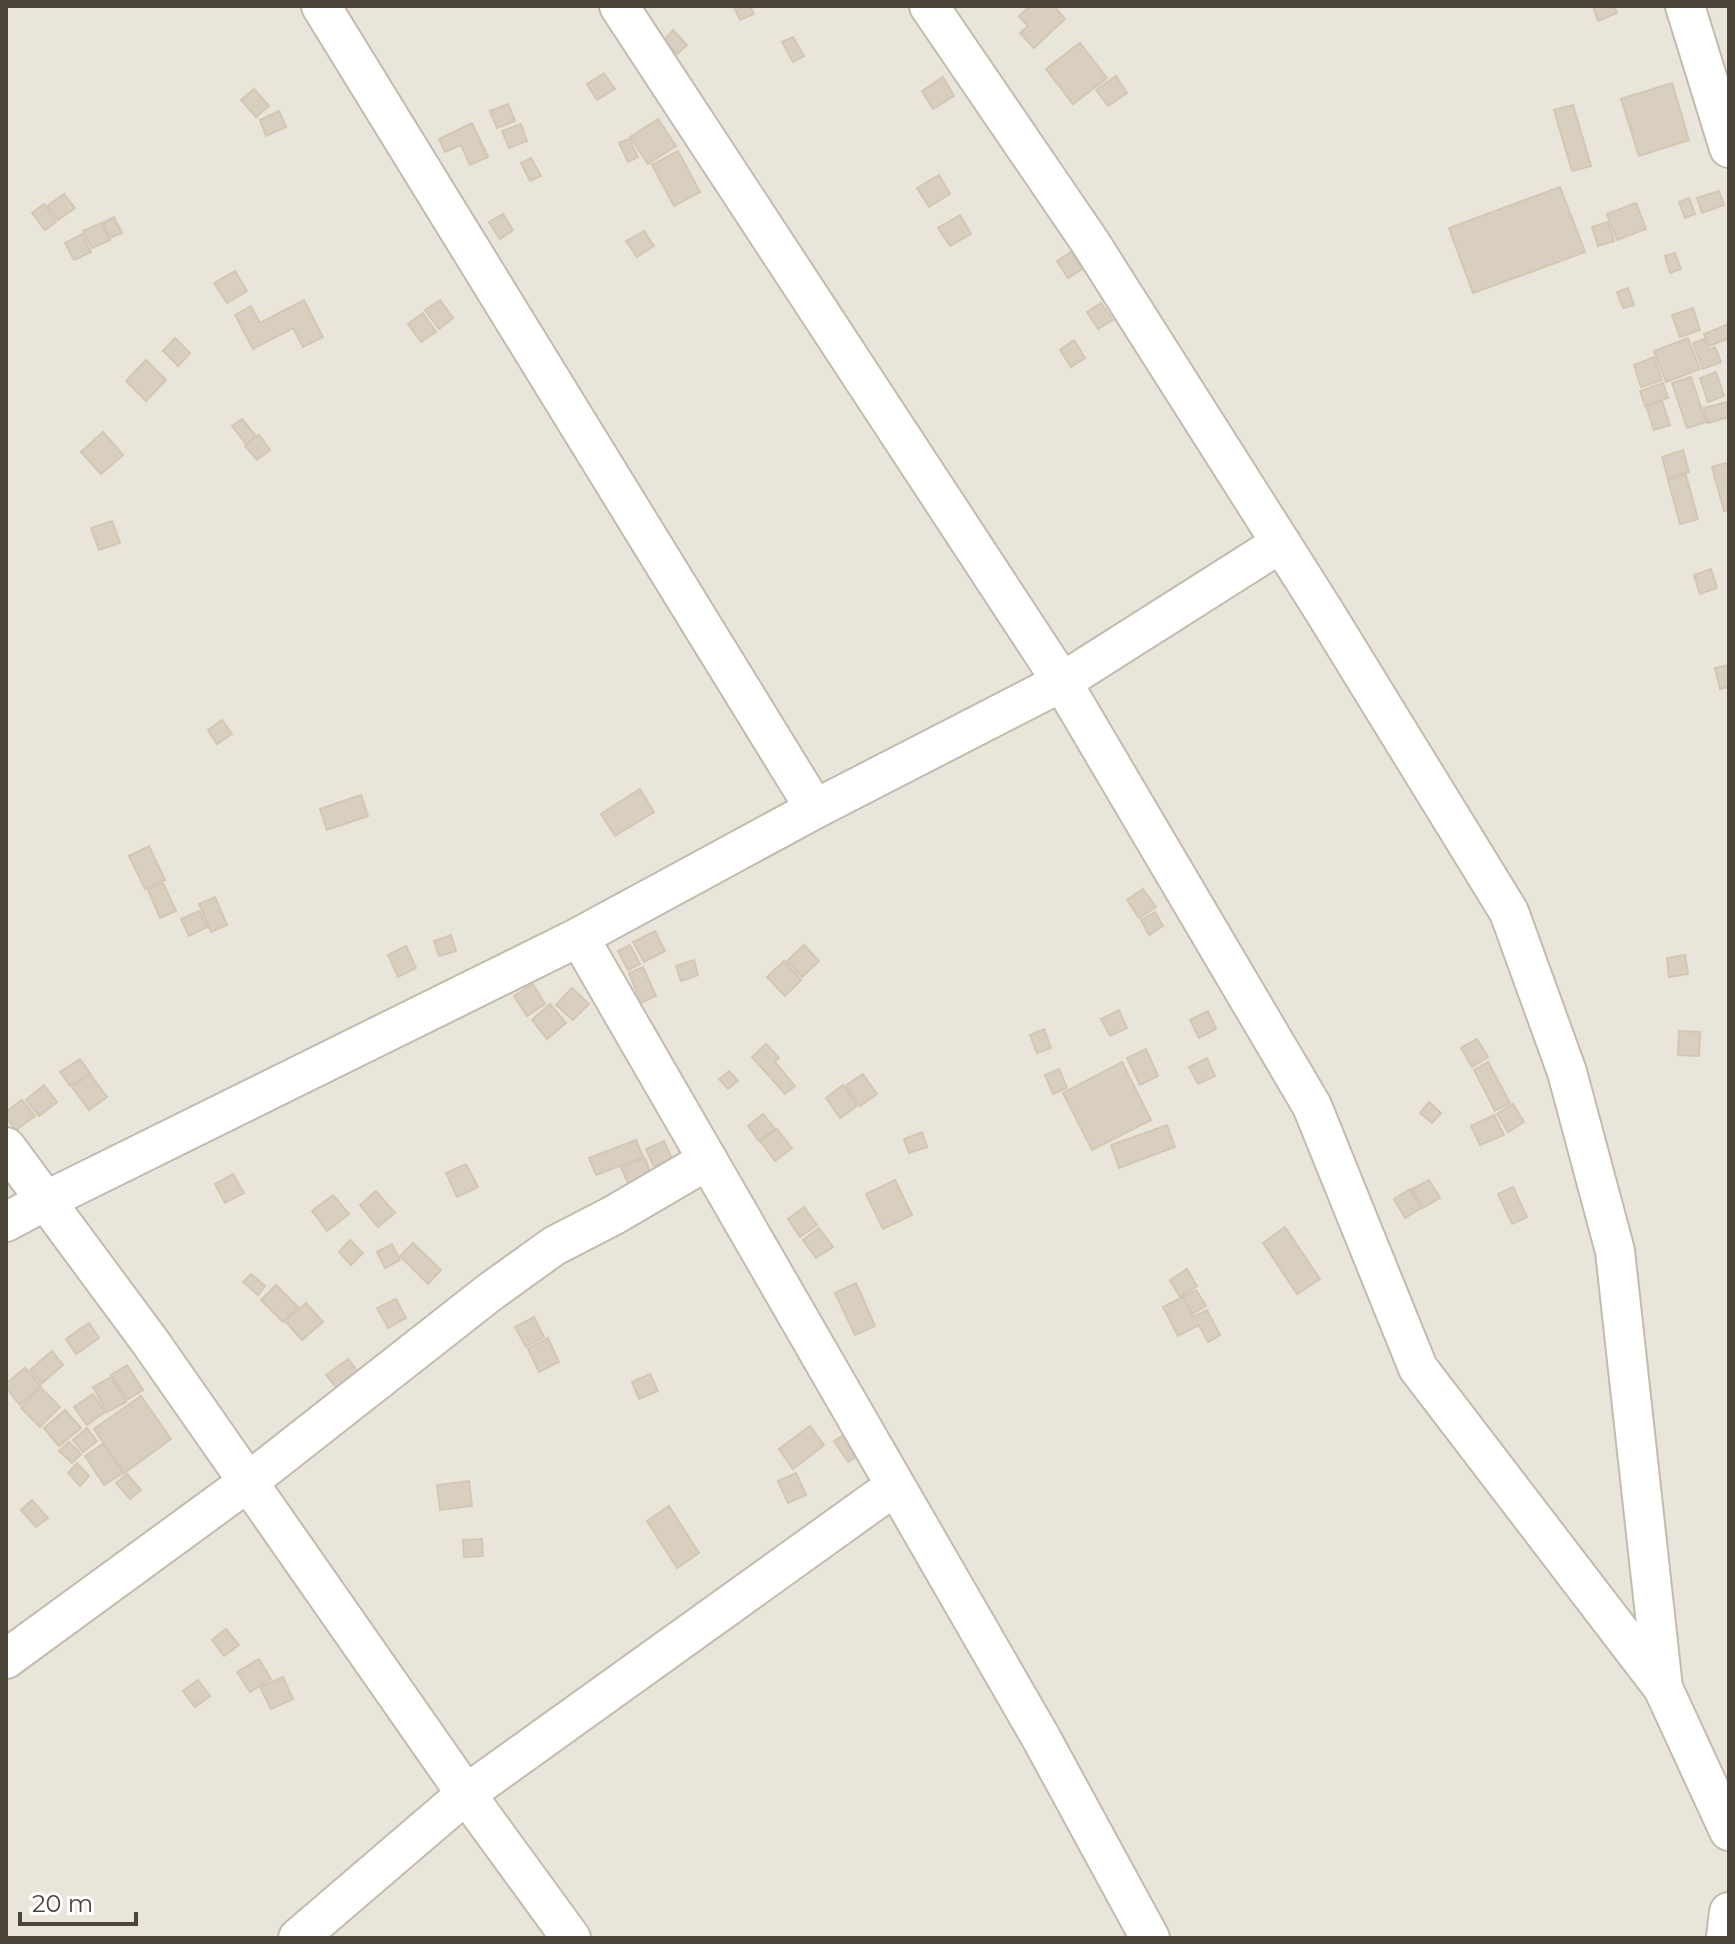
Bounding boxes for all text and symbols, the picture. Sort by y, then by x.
scale bar [20,1876,136,1926]
text: 20 m [32,1889,93,1918]

